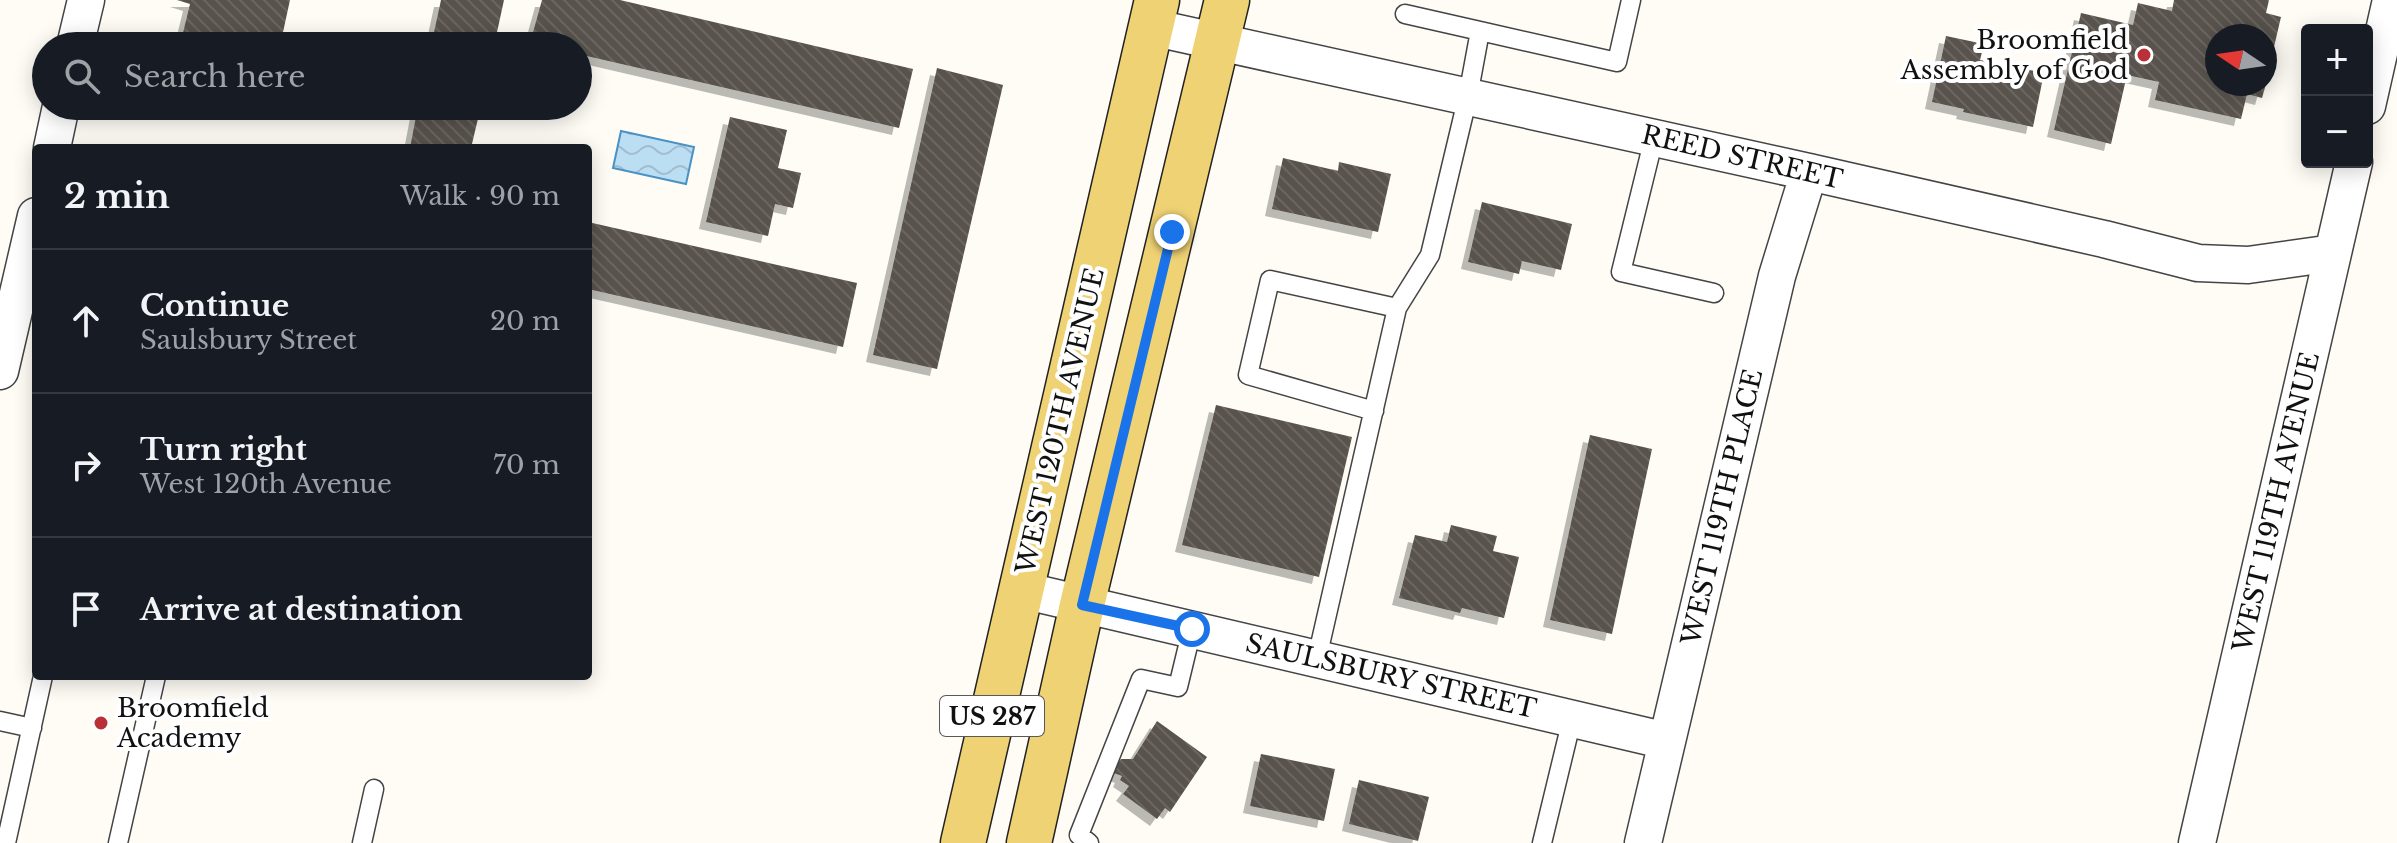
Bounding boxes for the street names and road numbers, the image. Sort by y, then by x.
street label: REED STREET [1638,118,1846,196]
street label: WEST 120TH AVENUE [1009,265,1111,578]
street label: WEST 119TH AVENUE [2226,349,2326,656]
street label: WEST 119TH PLACE [1674,366,1769,649]
street label: SAULSBURY STREET [1243,627,1539,725]
road number: US 287 [940,696,1044,736]

